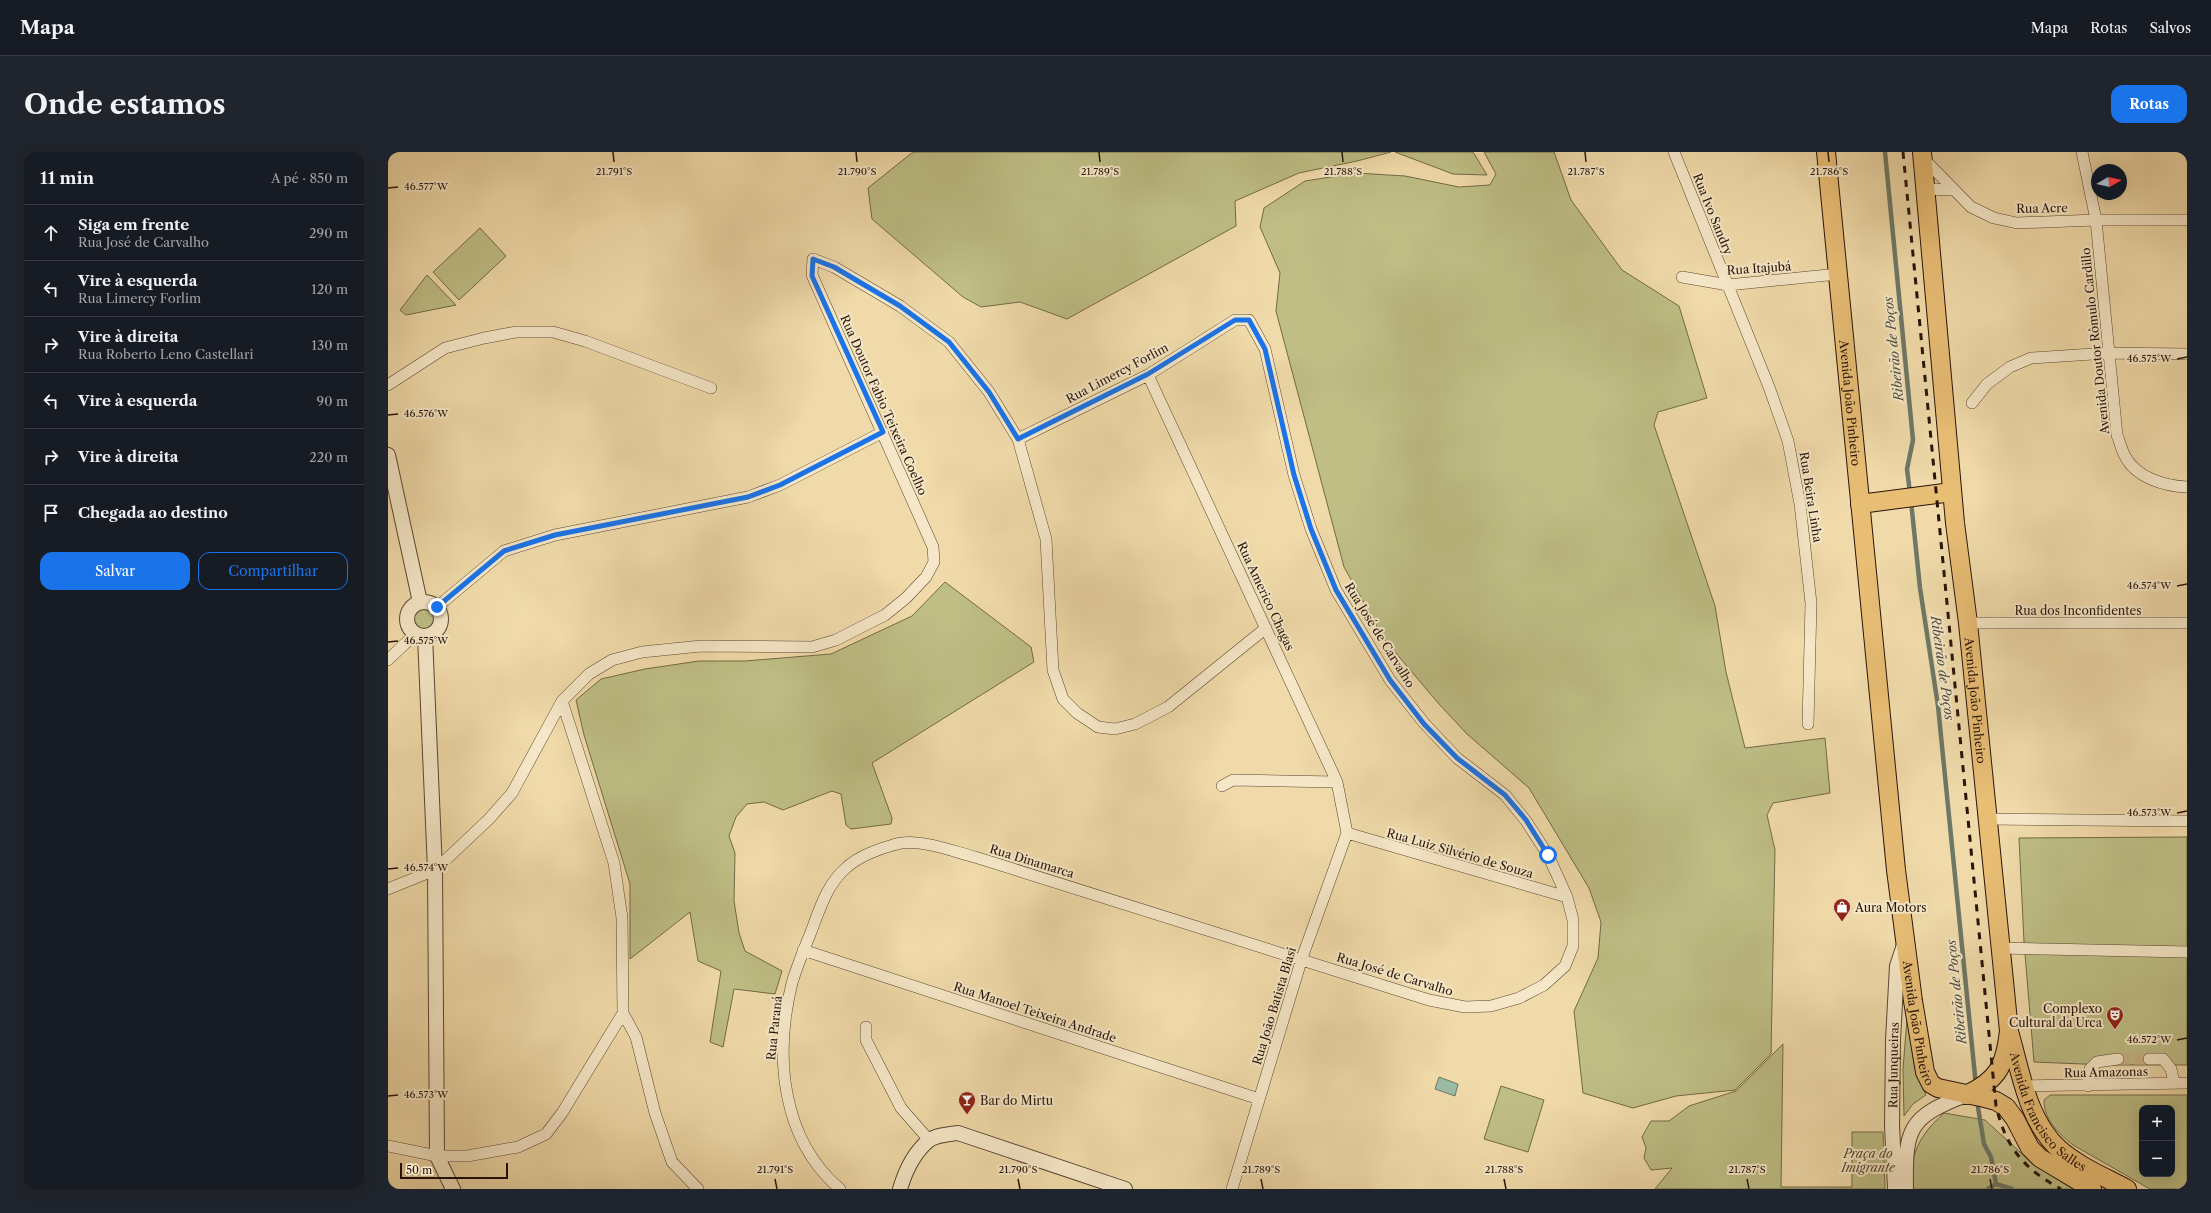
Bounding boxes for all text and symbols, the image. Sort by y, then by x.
text: Mapa [20,16,75,39]
text: Mapa [2031,19,2068,37]
text: Rotas [2090,19,2127,37]
text: Salvos [2149,19,2191,37]
button: Rotas [2111,85,2187,123]
text: Onde estamos [24,87,225,121]
north arrow [2091,164,2127,200]
text: 21.791°S [596,165,632,178]
text: 21.790°S [838,165,876,178]
text: 21.789°S [1081,165,1119,178]
text: 21.788°S [1324,165,1362,178]
text: 21.787°S [1567,165,1605,178]
text: 21.786°S [1810,165,1848,178]
text: 11 min [40,168,94,188]
text: A pé · 850 m [271,170,348,186]
street label: Rua Ivo Sandry [1690,171,1736,257]
text: 46.577°W [404,180,449,193]
street label: Rua Acre [2016,200,2068,216]
text: Siga em frente [78,215,189,234]
icon: ahead [40,222,62,244]
text: 290 m [309,225,348,241]
text: Rua José de Carvalho [78,234,209,250]
street label: Avenida Doutor Rômulo Cardillo [2078,247,2112,436]
street label: Rua Itajubá [1726,258,1793,278]
text: Vire à esquerda [78,271,197,290]
icon: left [40,278,62,300]
text: 120 m [311,281,348,297]
text: Rua Limercy Forlim [78,290,201,306]
water label: Ribeirão de Poços [1880,296,1907,403]
street label: Rua Doutor Fabio Teixeira Coelho [837,312,931,498]
text: Vire à direita [78,327,178,346]
icon: right [40,334,62,356]
text: 130 m [312,337,348,353]
street label: Avenida João Pinheiro [1837,338,1864,467]
street label: Rua Limercy Forlim [1063,340,1171,406]
text: Rua Roberto Leno Castellari [78,346,253,362]
text: 46.575°W [2127,352,2172,365]
icon: left [40,390,62,412]
text: Vire à esquerda [78,391,197,410]
text: 90 m [317,393,348,409]
text: 46.576°W [404,407,449,420]
icon: right [40,446,62,468]
text: Vire à direita [78,447,178,466]
text: 220 m [309,449,348,465]
street label: Rua Beira Linha [1796,451,1826,544]
icon: arrive [40,502,62,524]
text: Chegada ao destino [78,503,228,522]
street label: Rua Americo Chagas [1234,539,1298,653]
button: Salvar [40,552,190,590]
button: Compartilhar [198,552,348,590]
text: 46.574°W [2127,579,2172,592]
street label: Rua José de Carvalho [1342,580,1418,690]
route end [428,598,446,616]
street label: Rua dos Inconfidentes [2014,603,2142,618]
water label: Ribeirão de Poços [1928,614,1958,722]
text: 46.575°W [404,634,449,647]
street label: Avenida João Pinheiro [1962,636,1990,764]
text: 46.573°W [2127,806,2172,819]
street label: Rua Luiz Silvério de Souza [1385,825,1536,881]
street label: Rua Dinamarca [988,841,1077,881]
route start [1539,846,1557,864]
text: 46.574°W [404,861,449,874]
shop icon: Aura Motors [1832,897,1852,922]
place label: Aura Motors [1854,900,1927,915]
water label: Ribeirão de Poços [1943,939,1970,1046]
street label: Rua João Batista Blasi [1249,945,1299,1067]
street label: Rua José de Carvalho [1335,949,1455,999]
street label: Avenida João Pinheiro [1900,959,1938,1088]
street label: Rua Manoel Teixeira Andrade [952,979,1119,1046]
street label: Rua Paraná [763,994,785,1061]
place label: Complexo Cultural da Urca [2009,1001,2103,1030]
theatre icon: Complexo Cultural da Urca [2105,1005,2125,1030]
street label: Rua Junqueiras [1885,1022,1901,1108]
text: 46.572°W [2127,1033,2172,1046]
street label: Avenida Francisco Salles [2007,1049,2089,1174]
street label: Rua Amazonas [2064,1064,2148,1080]
text: 46.573°W [404,1088,449,1101]
bar icon: Bar do Mirtu [957,1090,977,1115]
place label: Bar do Mirtu [980,1093,1054,1108]
map controls [2139,1105,2175,1177]
button: + [2139,1105,2175,1141]
button: − [2139,1141,2175,1177]
park label: Praça do Imigrante [1840,1146,1896,1175]
scale bar [400,1161,508,1180]
text: 50 m [406,1163,432,1177]
text: 21.791°S [757,1163,793,1176]
text: 21.790°S [999,1163,1037,1176]
text: 21.789°S [1242,1163,1280,1176]
text: 21.788°S [1485,1163,1523,1176]
text: 21.787°S [1728,1163,1766,1176]
text: 21.786°S [1971,1163,2009,1176]

